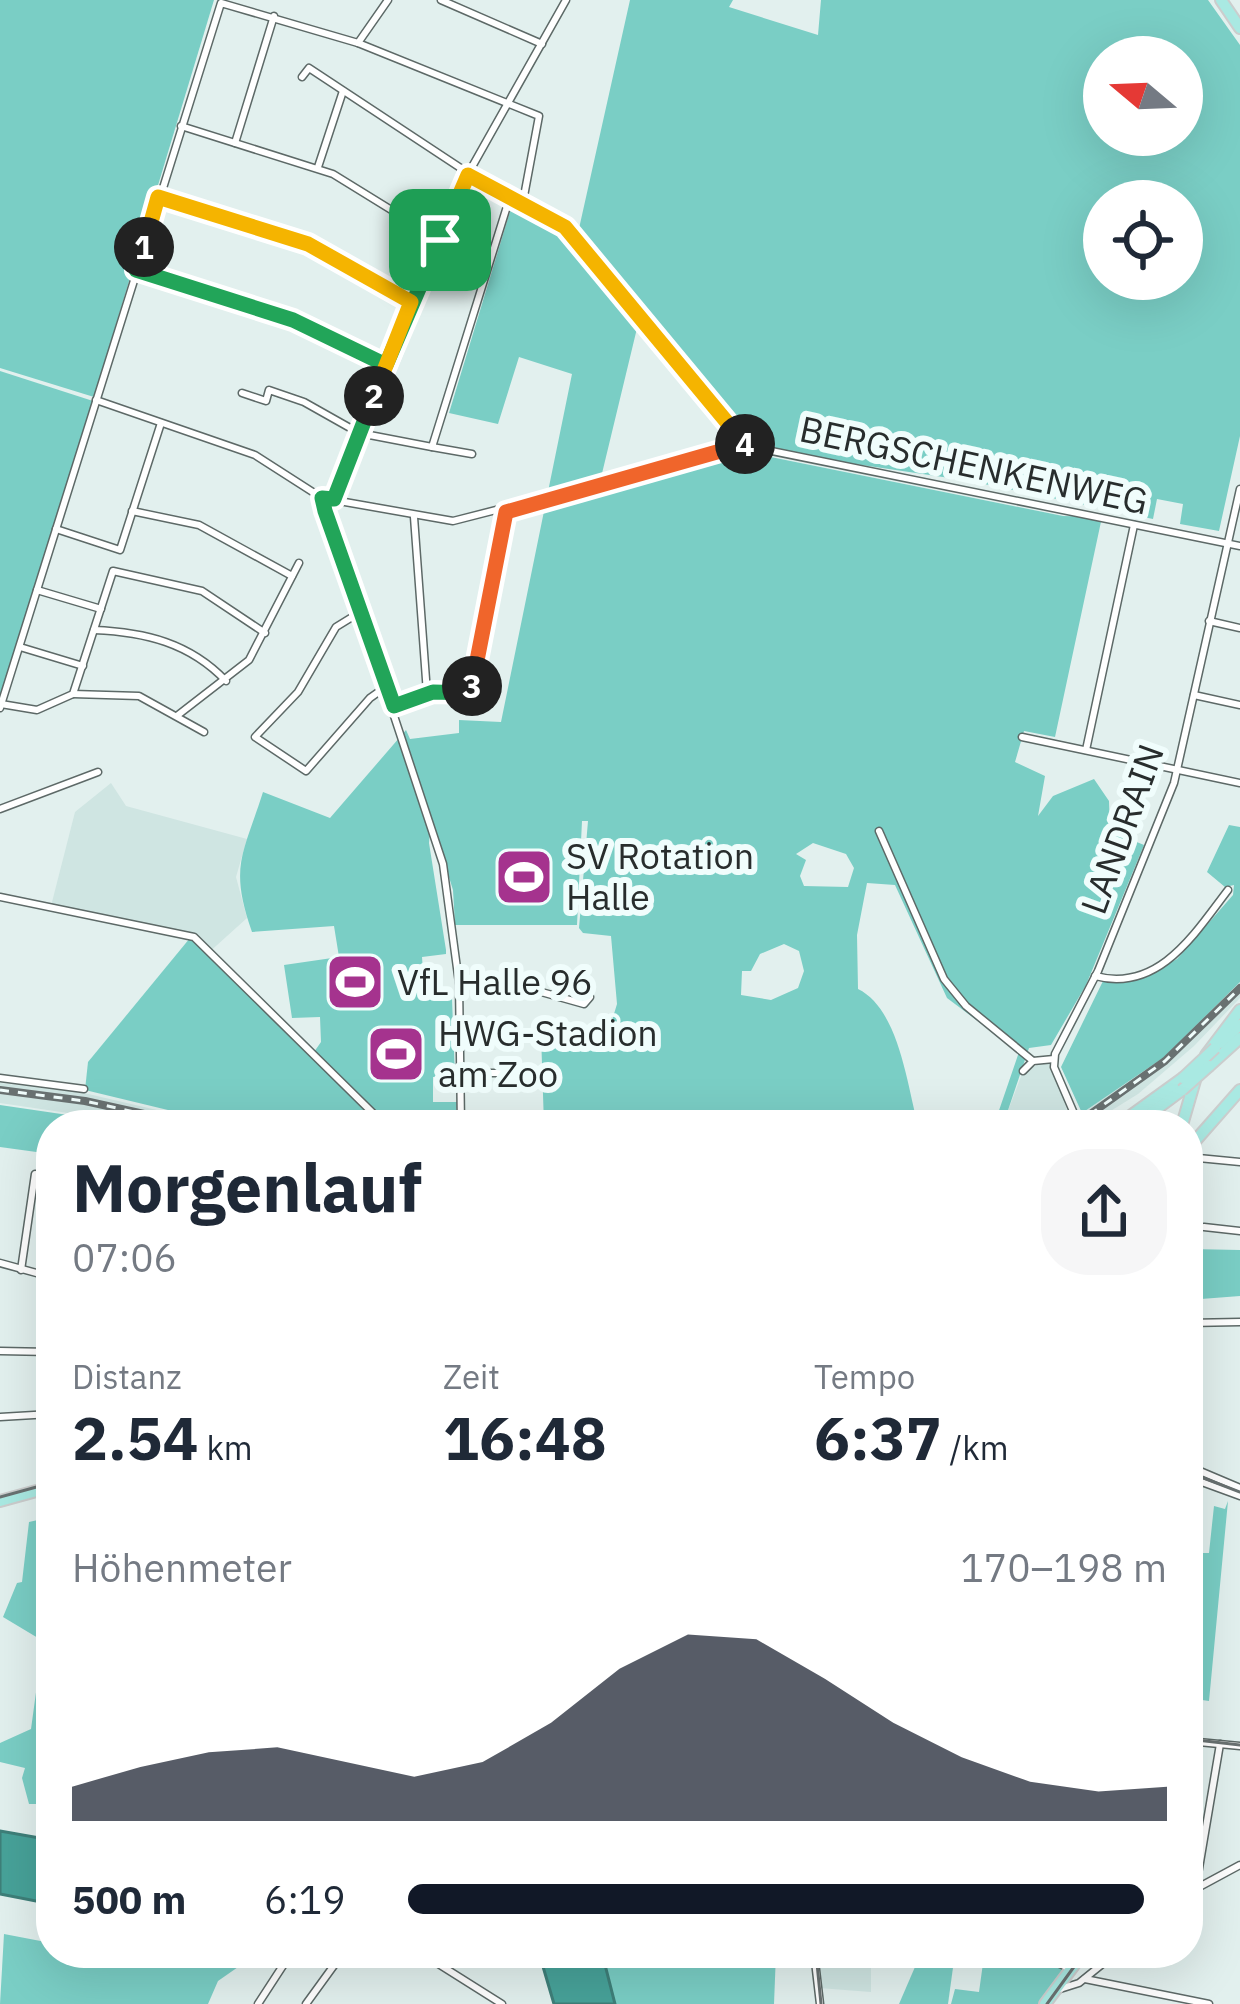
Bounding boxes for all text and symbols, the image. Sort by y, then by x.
north arrow [1083,36,1203,156]
map controls [1083,36,1203,300]
button: locate [1083,180,1203,300]
pin [389,189,491,291]
icon: arrive [407,207,473,273]
pin: 1 [114,217,174,277]
text: 1 [134,225,154,268]
pin: 2 [344,366,404,426]
text: 2 [364,374,384,417]
street label: BERGSCHENKENWEG [796,405,1152,524]
pin: 4 [715,414,775,474]
text: 4 [735,422,755,465]
pin: 3 [442,656,502,716]
text: 3 [462,664,482,707]
street label: LANDRAIN [1069,737,1174,920]
place label: SV Rotation Halle [566,832,754,920]
sports icon: SV Rotation Halle [493,846,555,908]
sports icon: VfL Halle 96 [324,951,386,1013]
place label: VfL Halle 96 [397,958,593,1005]
place label: HWG-Stadion am Zoo [438,1009,658,1097]
sports icon: HWG-Stadion am Zoo [365,1023,427,1085]
text: Morgenlauf [72,1144,422,1230]
button: share [1041,1149,1167,1275]
text: 07:06 [72,1232,177,1283]
text: Distanz [72,1355,182,1398]
text: Zeit [443,1355,500,1398]
text: Tempo [814,1355,915,1398]
text: 2.54 [72,1398,199,1477]
text: 16:48 [443,1398,607,1477]
text: 6:37 [814,1398,942,1477]
text: km [199,1426,253,1469]
text: /km [942,1426,1008,1469]
text: Höhenmeter [72,1542,292,1593]
text: 170–198 m [960,1542,1167,1593]
text: 500 m [72,1874,186,1925]
text: 6:19 [264,1874,346,1925]

